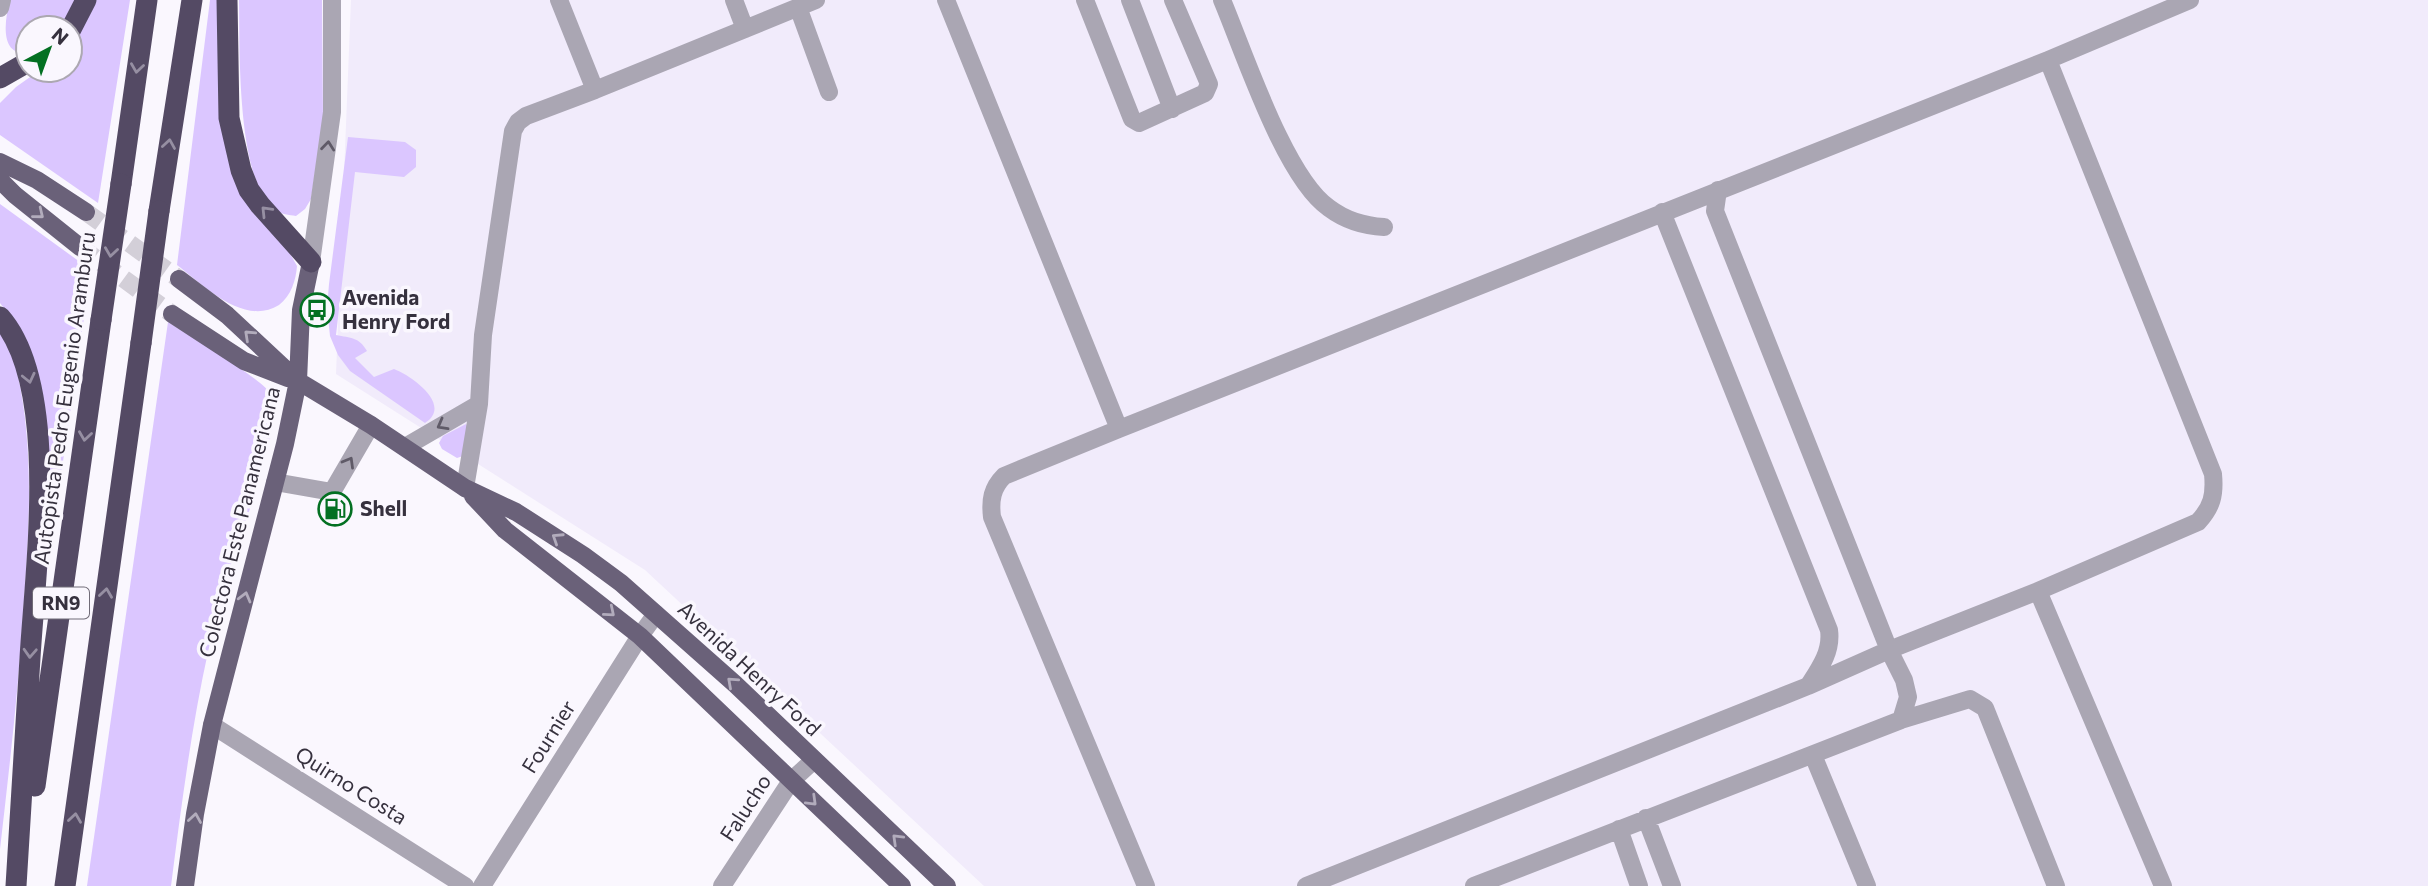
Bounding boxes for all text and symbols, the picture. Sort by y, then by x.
north arrow [14,14,84,84]
text: N [48,22,73,49]
one-way arrow [130,62,145,73]
one-way arrow [161,138,176,150]
one-way arrow [320,140,335,151]
one-way arrow [31,206,44,219]
one-way arrow [262,206,275,219]
street label: Autopista Pedro Eugenio Aramburu [28,230,99,566]
one-way arrow [104,246,119,258]
place label: Avenida Henry Ford [342,284,450,333]
bus stop icon: Avenida Henry Ford [298,291,336,329]
one-way arrow [244,330,257,343]
one-way arrow [20,372,35,384]
street label: Colectora Este Panamericana [193,384,284,660]
one-way arrow [436,417,449,430]
one-way arrow [77,430,92,442]
one-way arrow [341,457,354,469]
fuel station icon: Shell [316,490,354,528]
place label: Shell [360,495,407,520]
one-way arrow [552,534,565,546]
one-way arrow [98,587,113,599]
road number: RN9 [33,588,89,618]
one-way arrow [237,591,251,603]
street label: Avenida Henry Ford [673,595,827,741]
one-way arrow [603,603,615,616]
one-way arrow [23,648,38,659]
one-way arrow [727,678,740,691]
street label: Fournier [516,695,580,777]
street label: Quirno Costa [291,740,412,829]
street label: Falucho [714,769,776,845]
one-way arrow [804,792,817,805]
one-way arrow [67,813,82,824]
one-way arrow [187,813,202,824]
one-way arrow [892,835,905,847]

